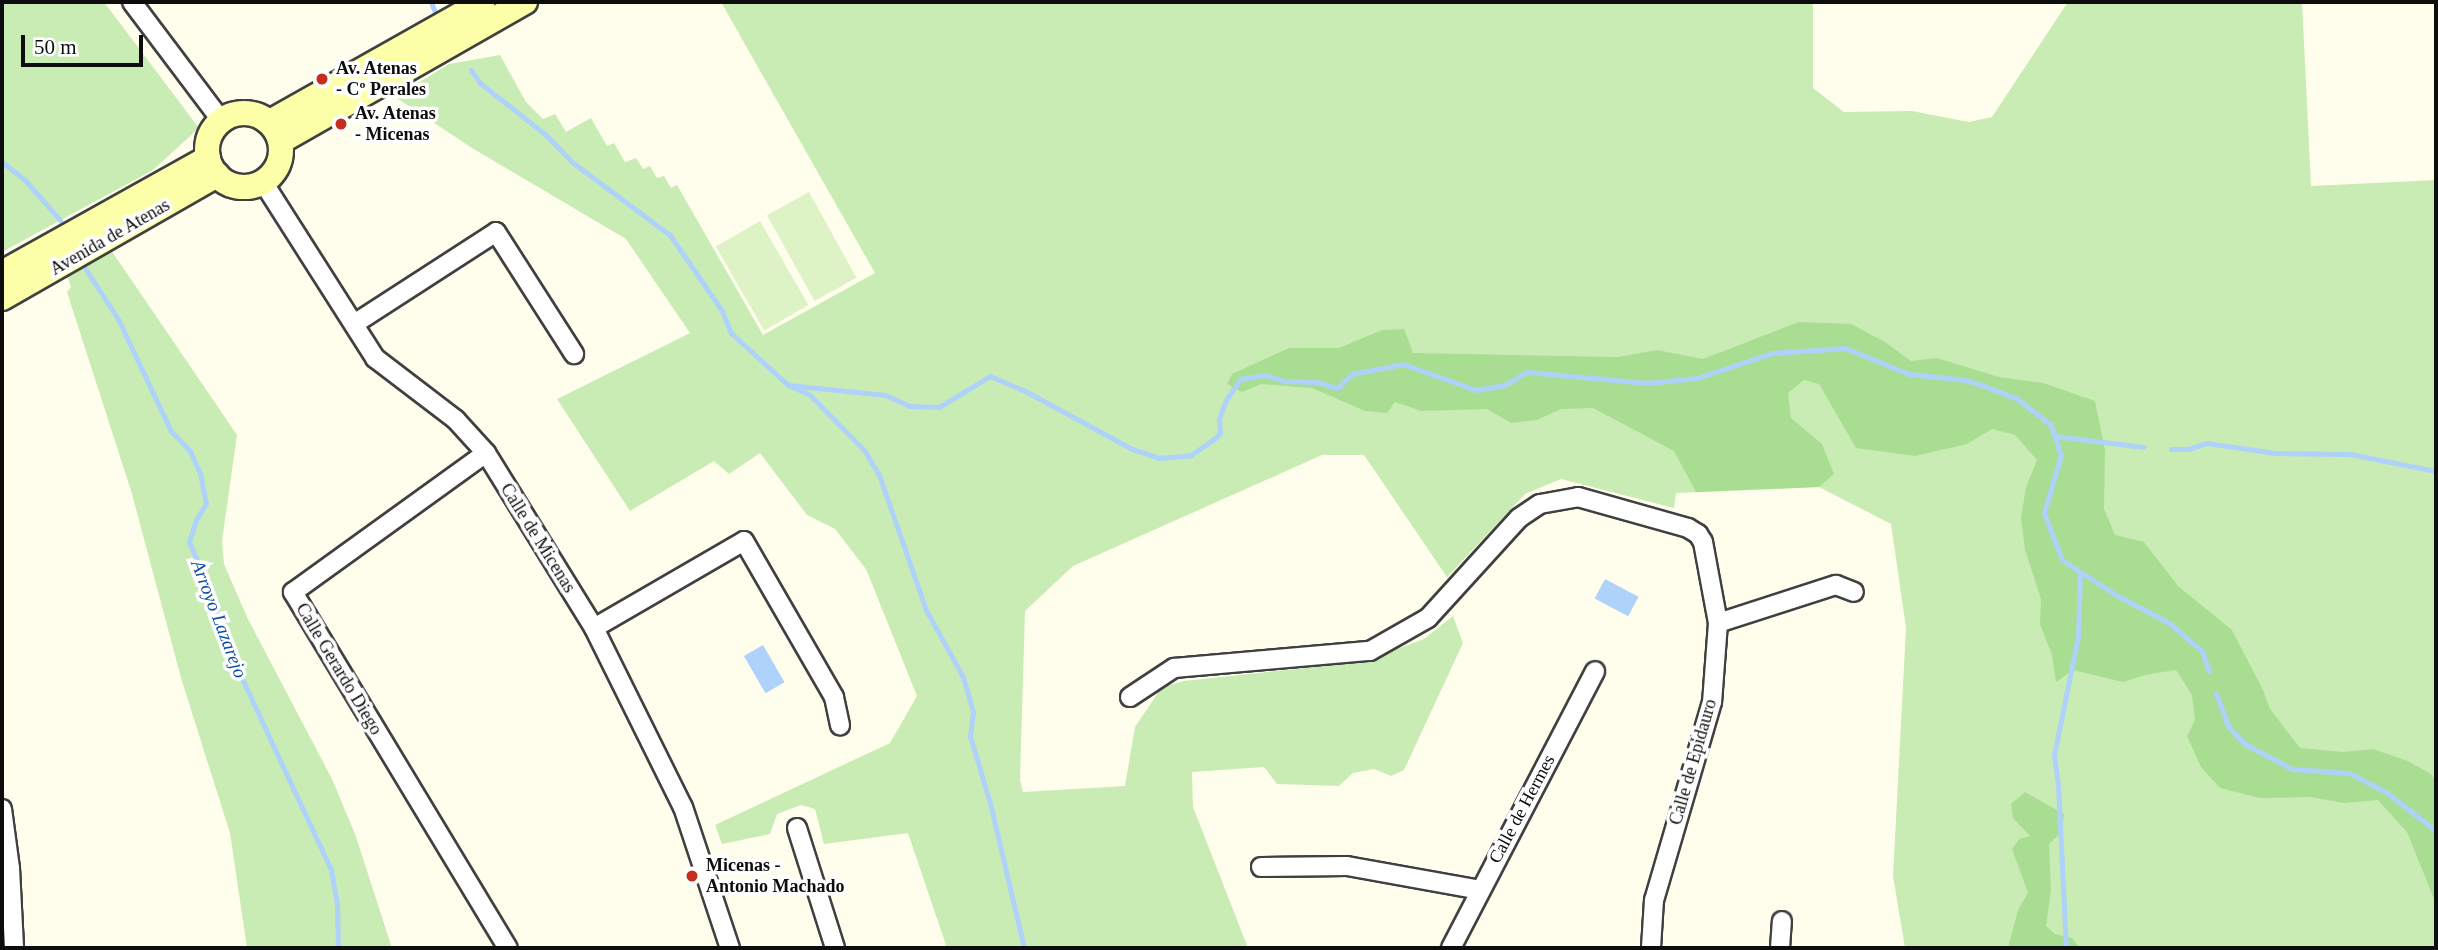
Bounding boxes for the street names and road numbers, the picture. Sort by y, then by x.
street label: Avenida de Atenas [46,194,174,280]
street label: Calle de Micenas [496,479,580,597]
street label: Calle Gerardo Diego [291,599,387,739]
street label: Calle de Epidauro [1665,697,1721,827]
street label: Calle de Hermes [1484,751,1560,867]

